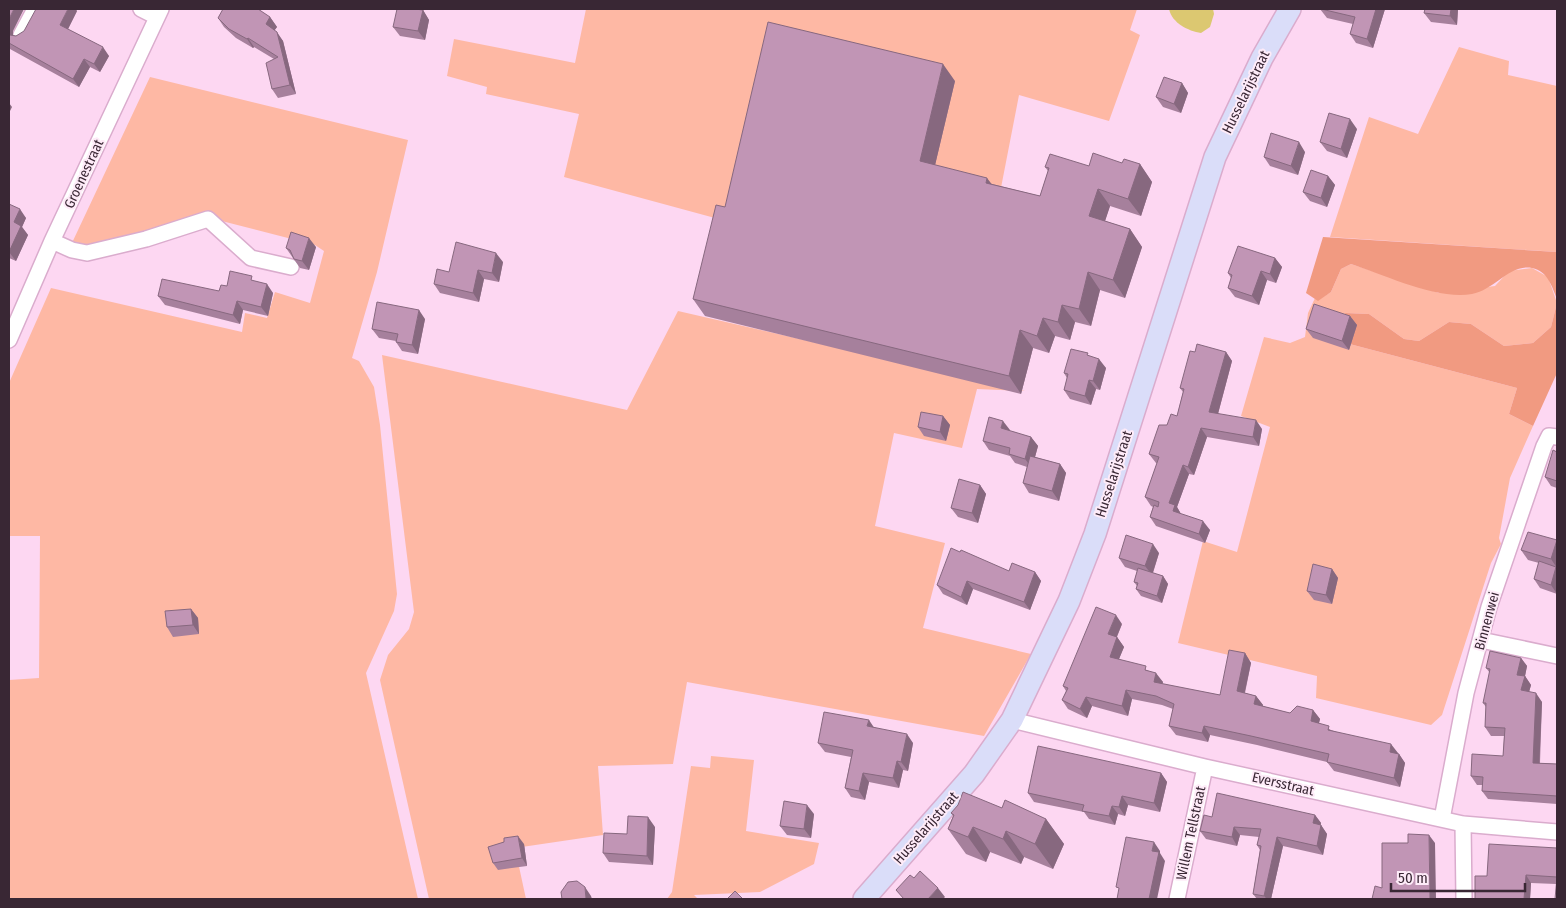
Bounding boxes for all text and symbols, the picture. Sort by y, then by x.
street label: Husselarijstraat [1219,47,1274,136]
street label: Groenestraat [61,136,108,211]
street label: Husselarijstraat [1092,428,1136,520]
street label: Binnenwei [1471,590,1503,652]
street label: Eversstraat [1250,769,1316,799]
street label: Willem Tellstraat [1173,784,1209,882]
street label: Husselarijstraat [890,788,962,868]
scale bar [1391,860,1525,892]
text: 50 m [1398,869,1428,887]

